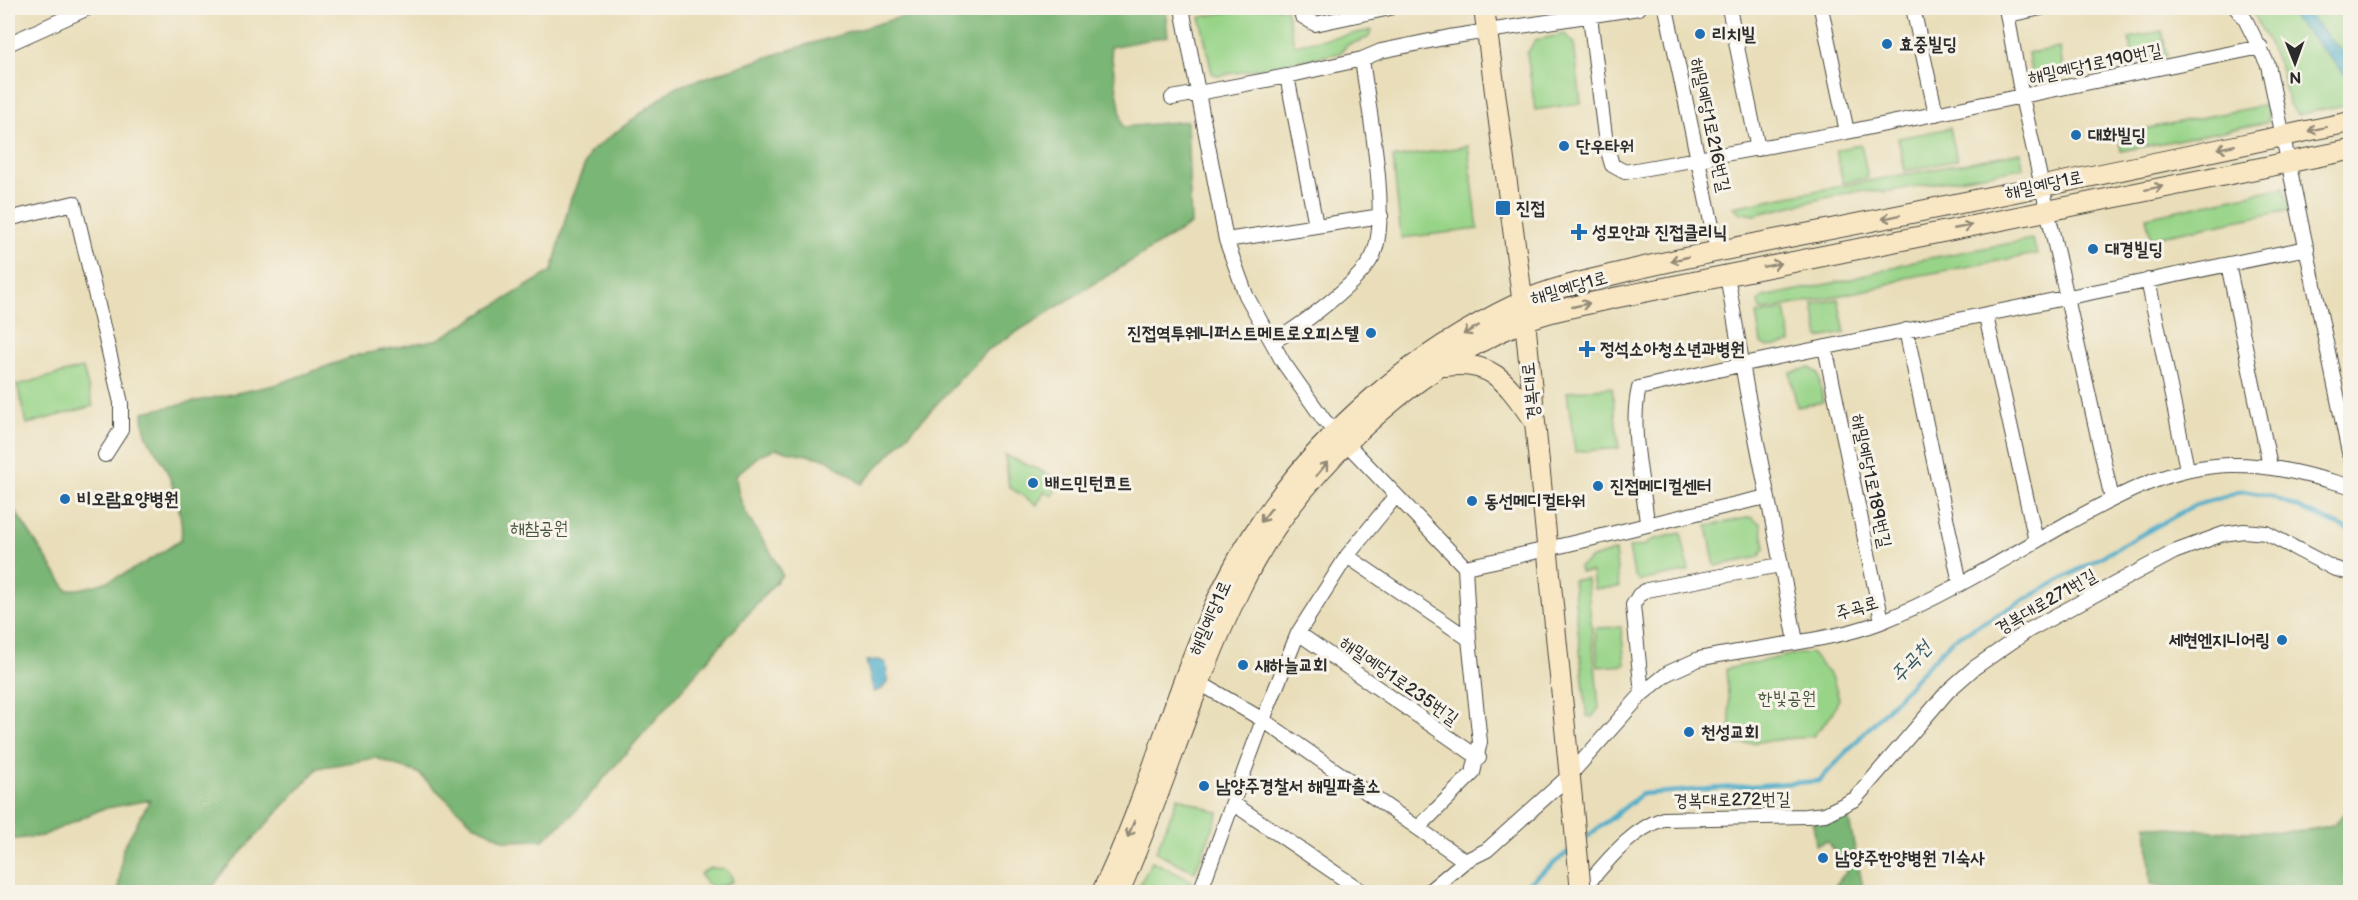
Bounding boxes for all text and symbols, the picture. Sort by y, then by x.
place label: 리치빌 [1712,24,1756,45]
marker: 리치빌 [1693,27,1707,41]
north arrow [2265,33,2325,93]
place label: 효중빌딩 [1899,34,1957,55]
marker: 효중빌딩 [1880,37,1894,51]
street label: 해밀예당1로190번길 [2026,39,2164,88]
street label: 해밀예당1로216번길 [1686,56,1735,195]
text: N [2289,67,2301,86]
one-way arrow [2308,124,2327,135]
place label: 대화빌딩 [2088,125,2146,146]
marker: 대화빌딩 [2069,128,2083,142]
place label: 단우타워 [1576,136,1634,157]
marker: 단우타워 [1557,139,1571,153]
one-way arrow [2217,142,2236,153]
street label: 해밀예당1로 [2003,166,2085,204]
one-way arrow [2144,182,2163,193]
place label: 진접 [1516,198,1545,219]
marker: 진접 [1494,199,1512,217]
one-way arrow [1882,212,1901,223]
one-way arrow [1953,221,1972,232]
place label: 성모안과 진접클리닉 [1592,222,1727,243]
marker: 성모안과 진접클리닉 [1570,223,1588,241]
place label: 대경빌딩 [2105,239,2163,260]
marker: 대경빌딩 [2086,242,2100,256]
one-way arrow [1670,254,1689,266]
one-way arrow [1762,259,1781,271]
street label: 해밀예당1로 [1528,267,1610,309]
one-way arrow [1571,299,1590,311]
place label: 진접역투웨니퍼스트메트로오피스텔 [1127,323,1360,344]
one-way arrow [1463,324,1480,336]
marker: 진접역투웨니퍼스트메트로오피스텔 [1364,326,1378,340]
place label: 정석소아청소년과병원 [1600,339,1745,360]
marker: 정석소아청소년과병원 [1578,340,1596,358]
street label: 경복대로 [1518,361,1544,421]
street label: 해밀예당1로189번길 [1847,412,1896,550]
one-way arrow [1315,462,1329,477]
place label: 배드민턴코트 [1045,473,1132,494]
marker: 배드민턴코트 [1026,476,1040,490]
place label: 진접메디컬센터 [1610,476,1711,497]
marker: 진접메디컬센터 [1591,479,1605,493]
place label: 비오람요양병원 [77,489,178,510]
place label: 동선메디컬타워 [1484,491,1585,512]
marker: 비오람요양병원 [58,492,72,506]
marker: 동선메디컬타워 [1465,494,1479,508]
one-way arrow [1260,507,1273,523]
park label: 해참공원 [510,518,568,539]
street label: 경복대로271번길 [1992,564,2101,639]
street label: 해밀예당1로 [1184,577,1236,659]
street label: 주곡로 [1833,592,1881,624]
place label: 세현엔지니어링 [2169,630,2270,651]
street label: 해밀예당1로235번길 [1336,632,1463,730]
marker: 세현엔지니어링 [2275,633,2289,647]
water label: 주곡천 [1886,635,1938,688]
place label: 새하늘교회 [1254,655,1327,676]
marker: 새하늘교회 [1236,658,1250,672]
park label: 한빛공원 [1758,688,1816,709]
place label: 천성교회 [1701,722,1759,743]
marker: 천성교회 [1682,725,1696,739]
place label: 남양주경찰서 해밀파출소 [1216,776,1380,797]
marker: 남양주경찰서 해밀파출소 [1197,779,1211,793]
street label: 경복대로272번길 [1673,788,1791,812]
one-way arrow [1125,820,1136,838]
place label: 남양주한양병원 기숙사 [1835,848,1985,869]
marker: 남양주한양병원 기숙사 [1816,851,1830,865]

